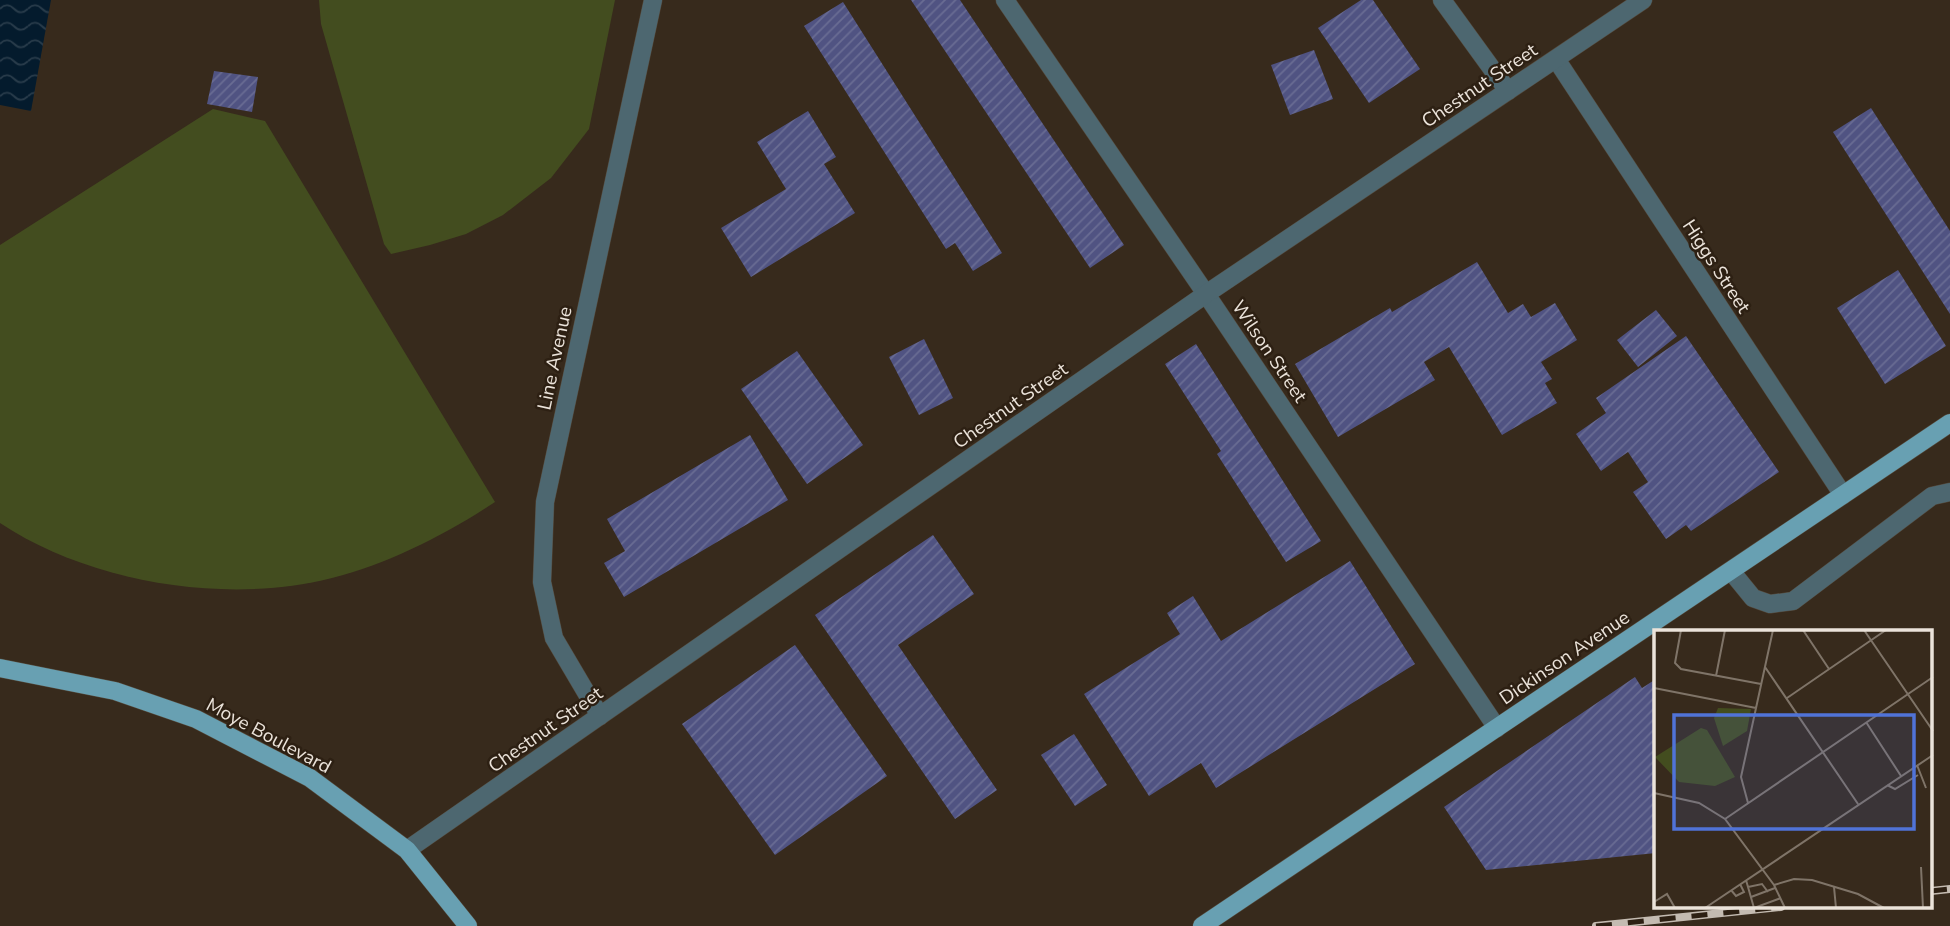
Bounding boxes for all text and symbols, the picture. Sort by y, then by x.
street label: Chestnut Street [1417,37,1543,134]
street label: Higgs Street [1676,215,1756,319]
street label: Wilson Street [1225,295,1313,408]
street label: Line Avenue [531,304,579,412]
street label: Chestnut Street [948,356,1073,455]
street label: Dickinson Avenue [1494,605,1635,711]
inset map [1654,630,1932,908]
street label: Chestnut Street [483,680,608,779]
street label: Moye Boulevard [201,692,336,780]

